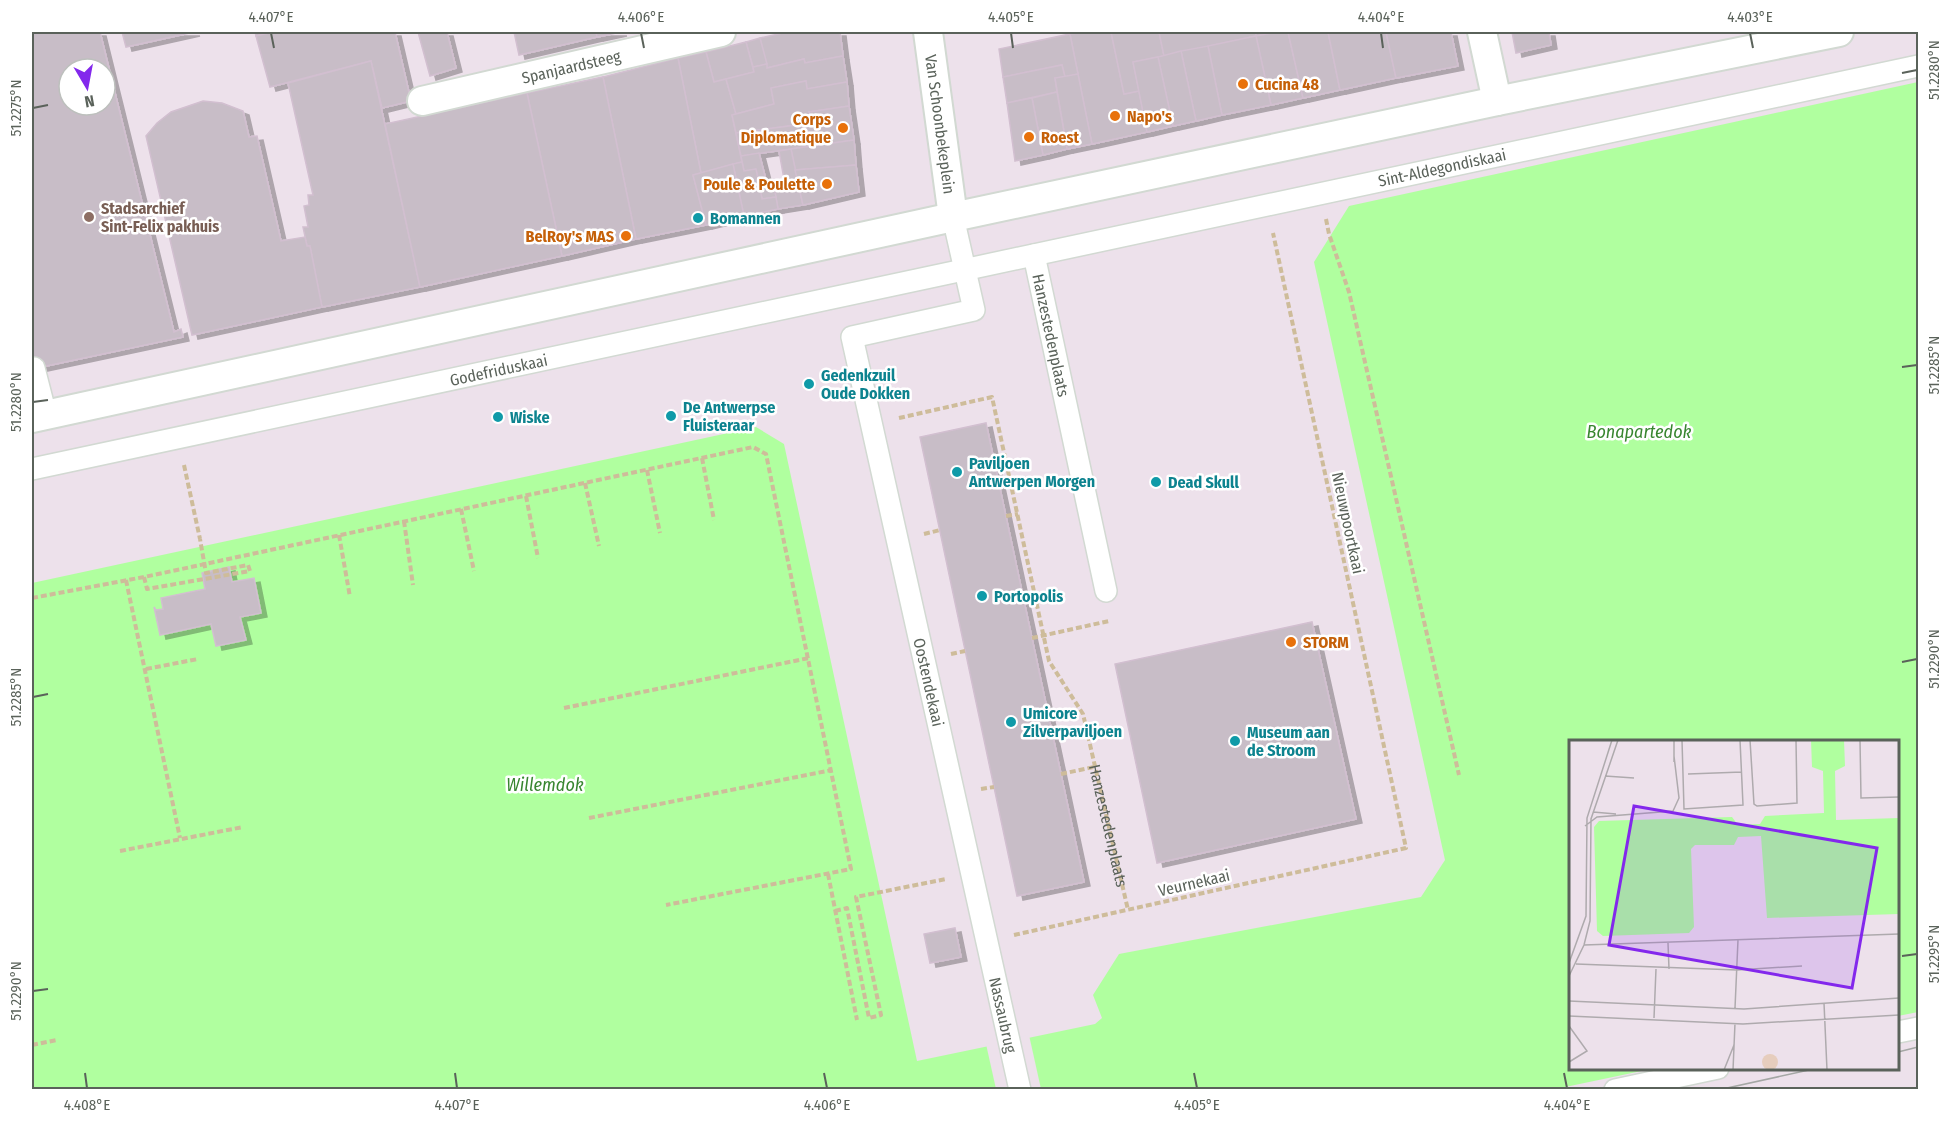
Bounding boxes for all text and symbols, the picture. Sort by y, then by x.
text: 4.407°E [248,8,294,26]
text: 4.406°E [618,8,664,26]
text: 4.405°E [988,8,1034,26]
text: 4.404°E [1358,8,1404,26]
text: 4.403°E [1727,8,1773,26]
text: 51.2280°N [1925,40,1943,100]
street label: Spanjaardsteeg [520,46,623,87]
street label: Van Schoonbekeplein [922,53,959,195]
north arrow [57,57,117,117]
place label: Cucina 48 [1255,75,1319,94]
marker: Cucina 48 [1236,77,1250,91]
text: 51.2275°N [7,79,25,137]
text: N [83,91,96,111]
place label: Napo's [1127,107,1172,126]
marker: Napo's [1108,109,1122,123]
place label: Corps Diplomatique [741,110,831,147]
marker: Corps Diplomatique [836,121,850,135]
place label: Roest [1041,128,1079,147]
marker: Roest [1022,130,1036,144]
street label: Sint-Aldegondiskaai [1376,144,1508,190]
place label: Poule & Poulette [703,175,815,194]
marker: Poule & Poulette [820,177,834,191]
place label: Stadsarchief Sint-Felix pakhuis [101,199,219,236]
place label: Bomannen [710,209,781,228]
marker: Stadsarchief Sint-Felix pakhuis [82,210,96,224]
marker: Bomannen [691,211,705,225]
place label: BelRoy's MAS [526,227,614,246]
marker: BelRoy's MAS [619,229,633,243]
street label: Hanzestedenplaats [1029,272,1074,399]
text: 51.2285°N [1925,336,1943,394]
street label: Godefriduskaai [448,350,549,389]
place label: Gedenkzuil Oude Dokken [821,366,910,403]
text: 51.2280°N [7,372,25,432]
marker: Gedenkzuil Oude Dokken [802,377,816,391]
place label: De Antwerpse Fluisteraar [683,398,775,435]
place label: Wiske [510,408,550,427]
marker: De Antwerpse Fluisteraar [664,409,678,423]
marker: Wiske [491,410,505,424]
water label: Bonapartedok [1587,421,1692,443]
place label: Paviljoen Antwerpen Morgen [968,454,1095,491]
marker: Paviljoen Antwerpen Morgen [950,465,964,479]
street label: Nieuwpoortkaai [1328,470,1368,576]
place label: Dead Skull [1168,473,1239,492]
marker: Dead Skull [1149,475,1163,489]
place label: Portopolis [994,587,1063,606]
marker: Portopolis [975,589,989,603]
text: 51.2290°N [1925,629,1943,689]
place label: STORM [1303,633,1349,652]
marker: STORM [1284,635,1298,649]
street label: Oostendekaai [910,636,948,728]
text: 51.2285°N [7,668,25,726]
place label: Umicore Zilverpaviljoen [1023,704,1122,741]
marker: Umicore Zilverpaviljoen [1004,715,1018,729]
place label: Museum aan de Stroom [1247,723,1330,760]
marker: Museum aan de Stroom [1228,734,1242,748]
inset map [1569,740,1899,1070]
street label: Hanzestedenplaats [1085,763,1132,889]
water label: Willemdok [506,774,584,796]
street label: Veurnekaai [1156,866,1232,900]
text: 51.2295°N [1925,925,1943,983]
text: 51.2290°N [7,961,25,1021]
street label: Nassaubrug [986,975,1021,1055]
text: 4.408°E [64,1096,110,1114]
text: 4.407°E [434,1096,480,1114]
text: 4.406°E [804,1096,850,1114]
text: 4.405°E [1174,1096,1220,1114]
text: 4.404°E [1544,1096,1590,1114]

